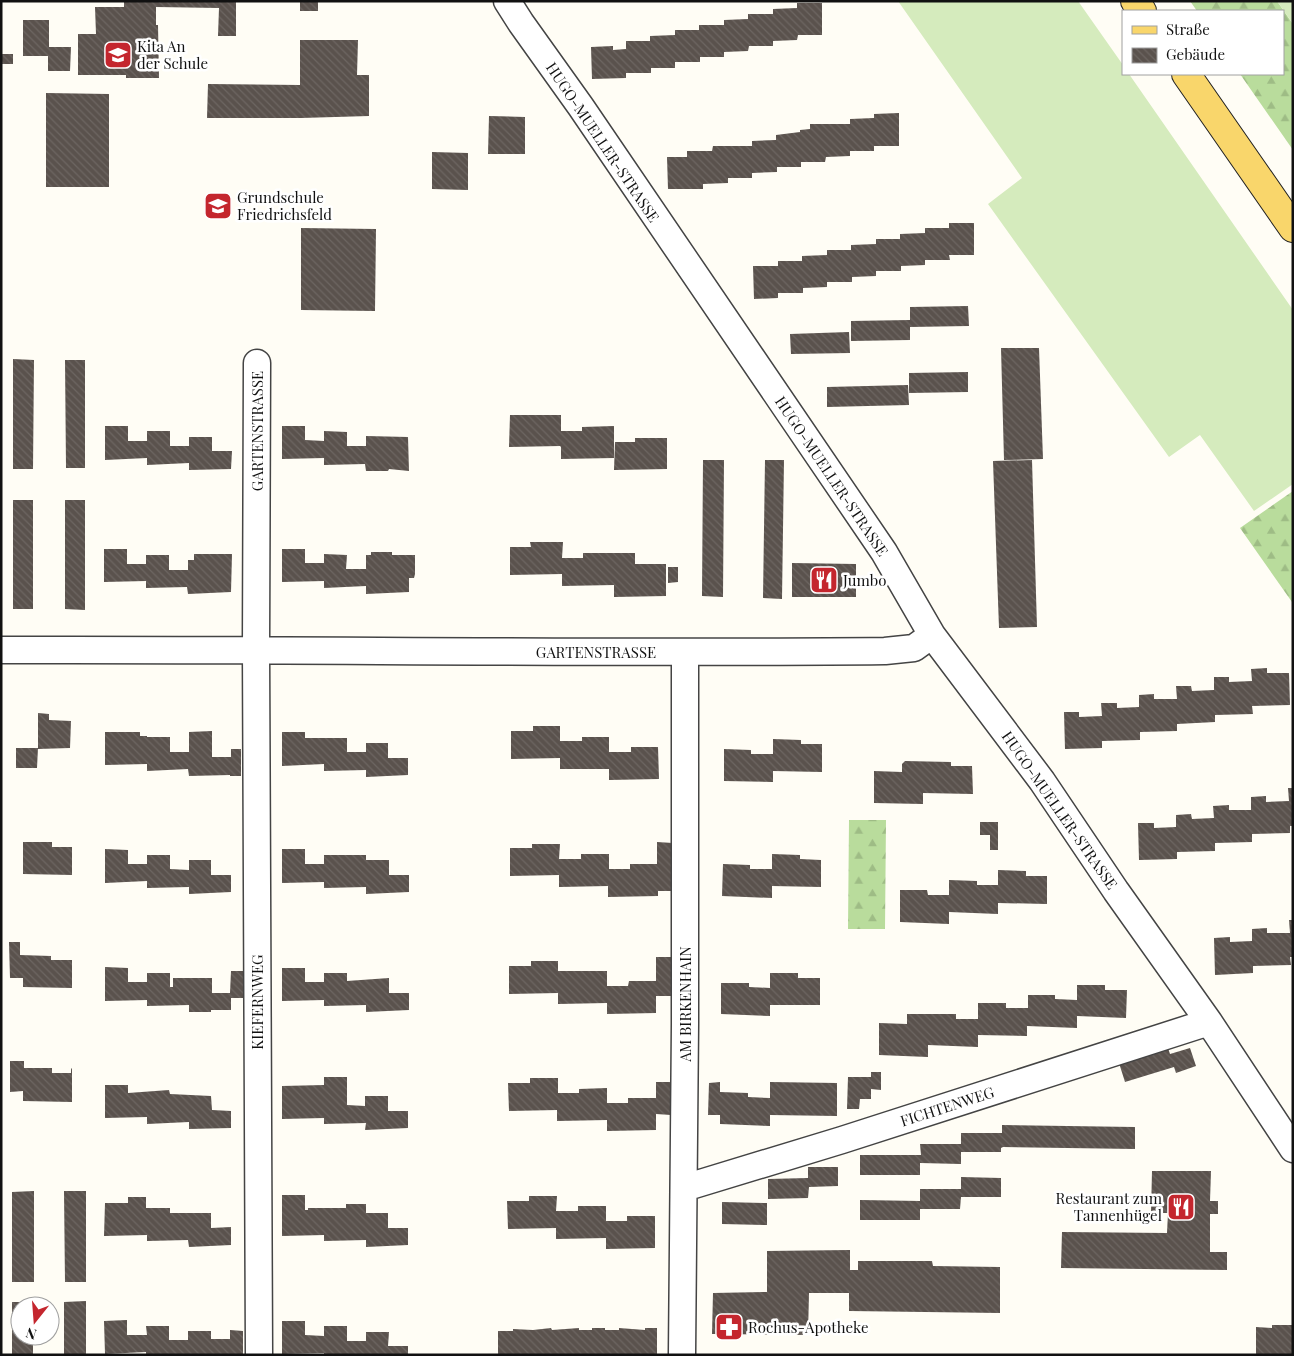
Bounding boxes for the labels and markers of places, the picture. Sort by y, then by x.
place label: Kita An der Schule [137,36,208,73]
school or university icon: Kita An der Schule [103,40,133,70]
place label: Grundschule Friedrichsfeld [237,187,332,224]
school or university icon: Grundschule Friedrichsfeld [203,191,233,221]
restaurant icon: Jumbo [809,565,839,595]
place label: Jumbo [842,570,886,590]
place label: Restaurant zum Tannenhügel [1055,1188,1163,1225]
restaurant icon: Restaurant zum Tannenhügel [1166,1192,1196,1222]
pharmacy icon: Rochus-Apotheke [714,1312,744,1342]
place label: Rochus-Apotheke [748,1317,868,1337]

